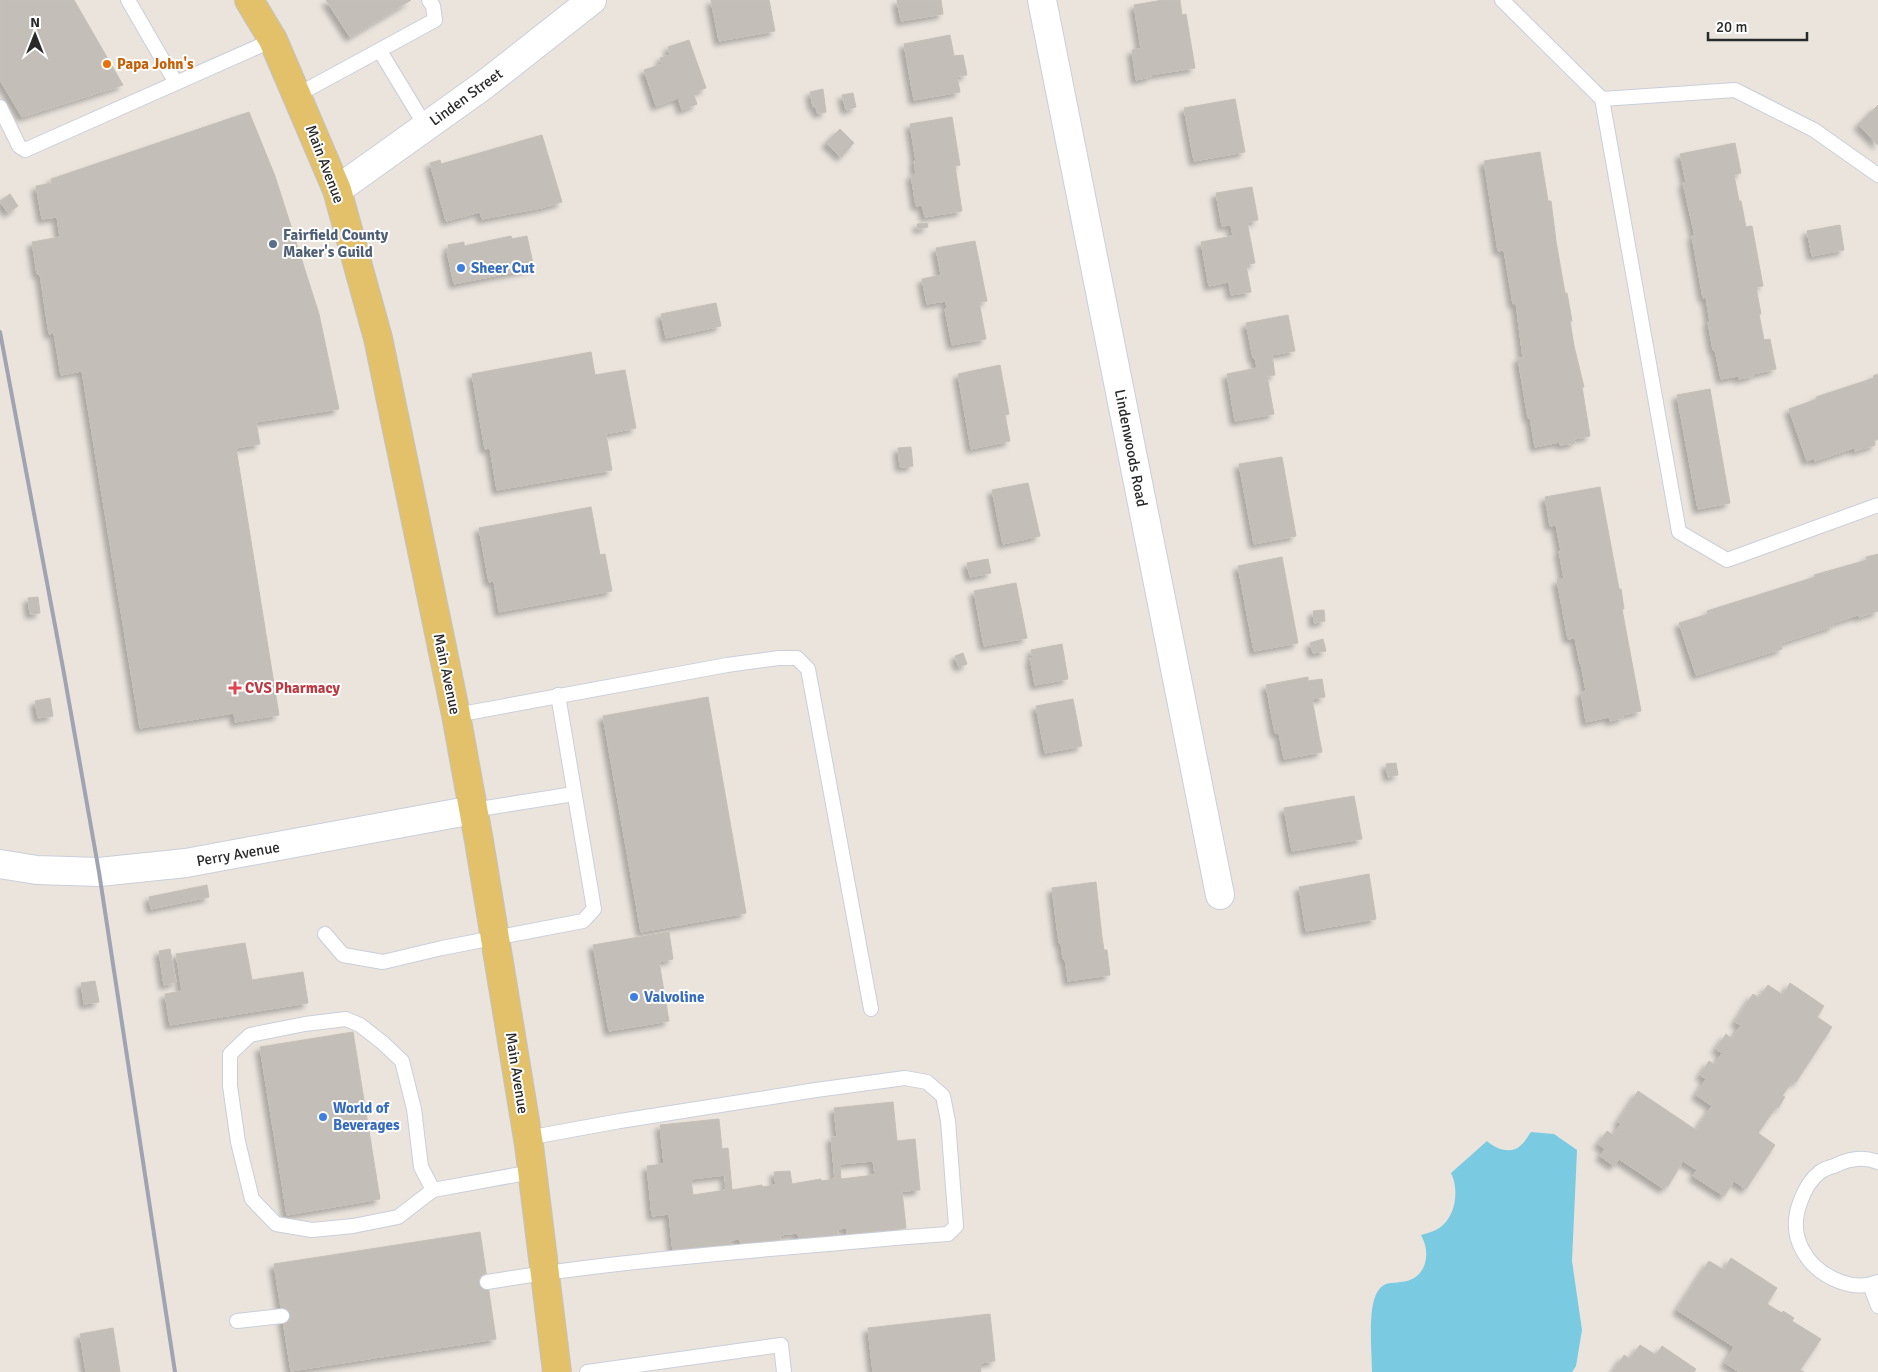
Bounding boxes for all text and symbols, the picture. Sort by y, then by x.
north arrow [10,10,60,60]
scale bar [1708,10,1807,42]
text: N [30,14,40,31]
text: 20 m [1716,18,1747,36]
place label: Papa John's [117,55,194,73]
marker: Papa John's [101,58,113,70]
street label: Linden Street [426,64,506,130]
street label: Main Avenue [302,122,348,206]
place label: Fairfield County Maker's Guild [283,226,389,261]
marker: Fairfield County Maker's Guild [267,238,279,250]
place label: Sheer Cut [471,259,535,277]
marker: Sheer Cut [455,262,467,274]
street label: Lindenwoods Road [1111,388,1151,508]
street label: Main Avenue [430,632,464,716]
place label: CVS Pharmacy [245,679,341,697]
marker: CVS Pharmacy [229,682,241,694]
street label: Perry Avenue [195,838,281,870]
place label: Valvoline [644,988,704,1006]
marker: Valvoline [628,991,640,1003]
street label: Main Avenue [502,1031,532,1115]
place label: World of Beverages [333,1099,400,1134]
marker: World of Beverages [317,1111,329,1123]

